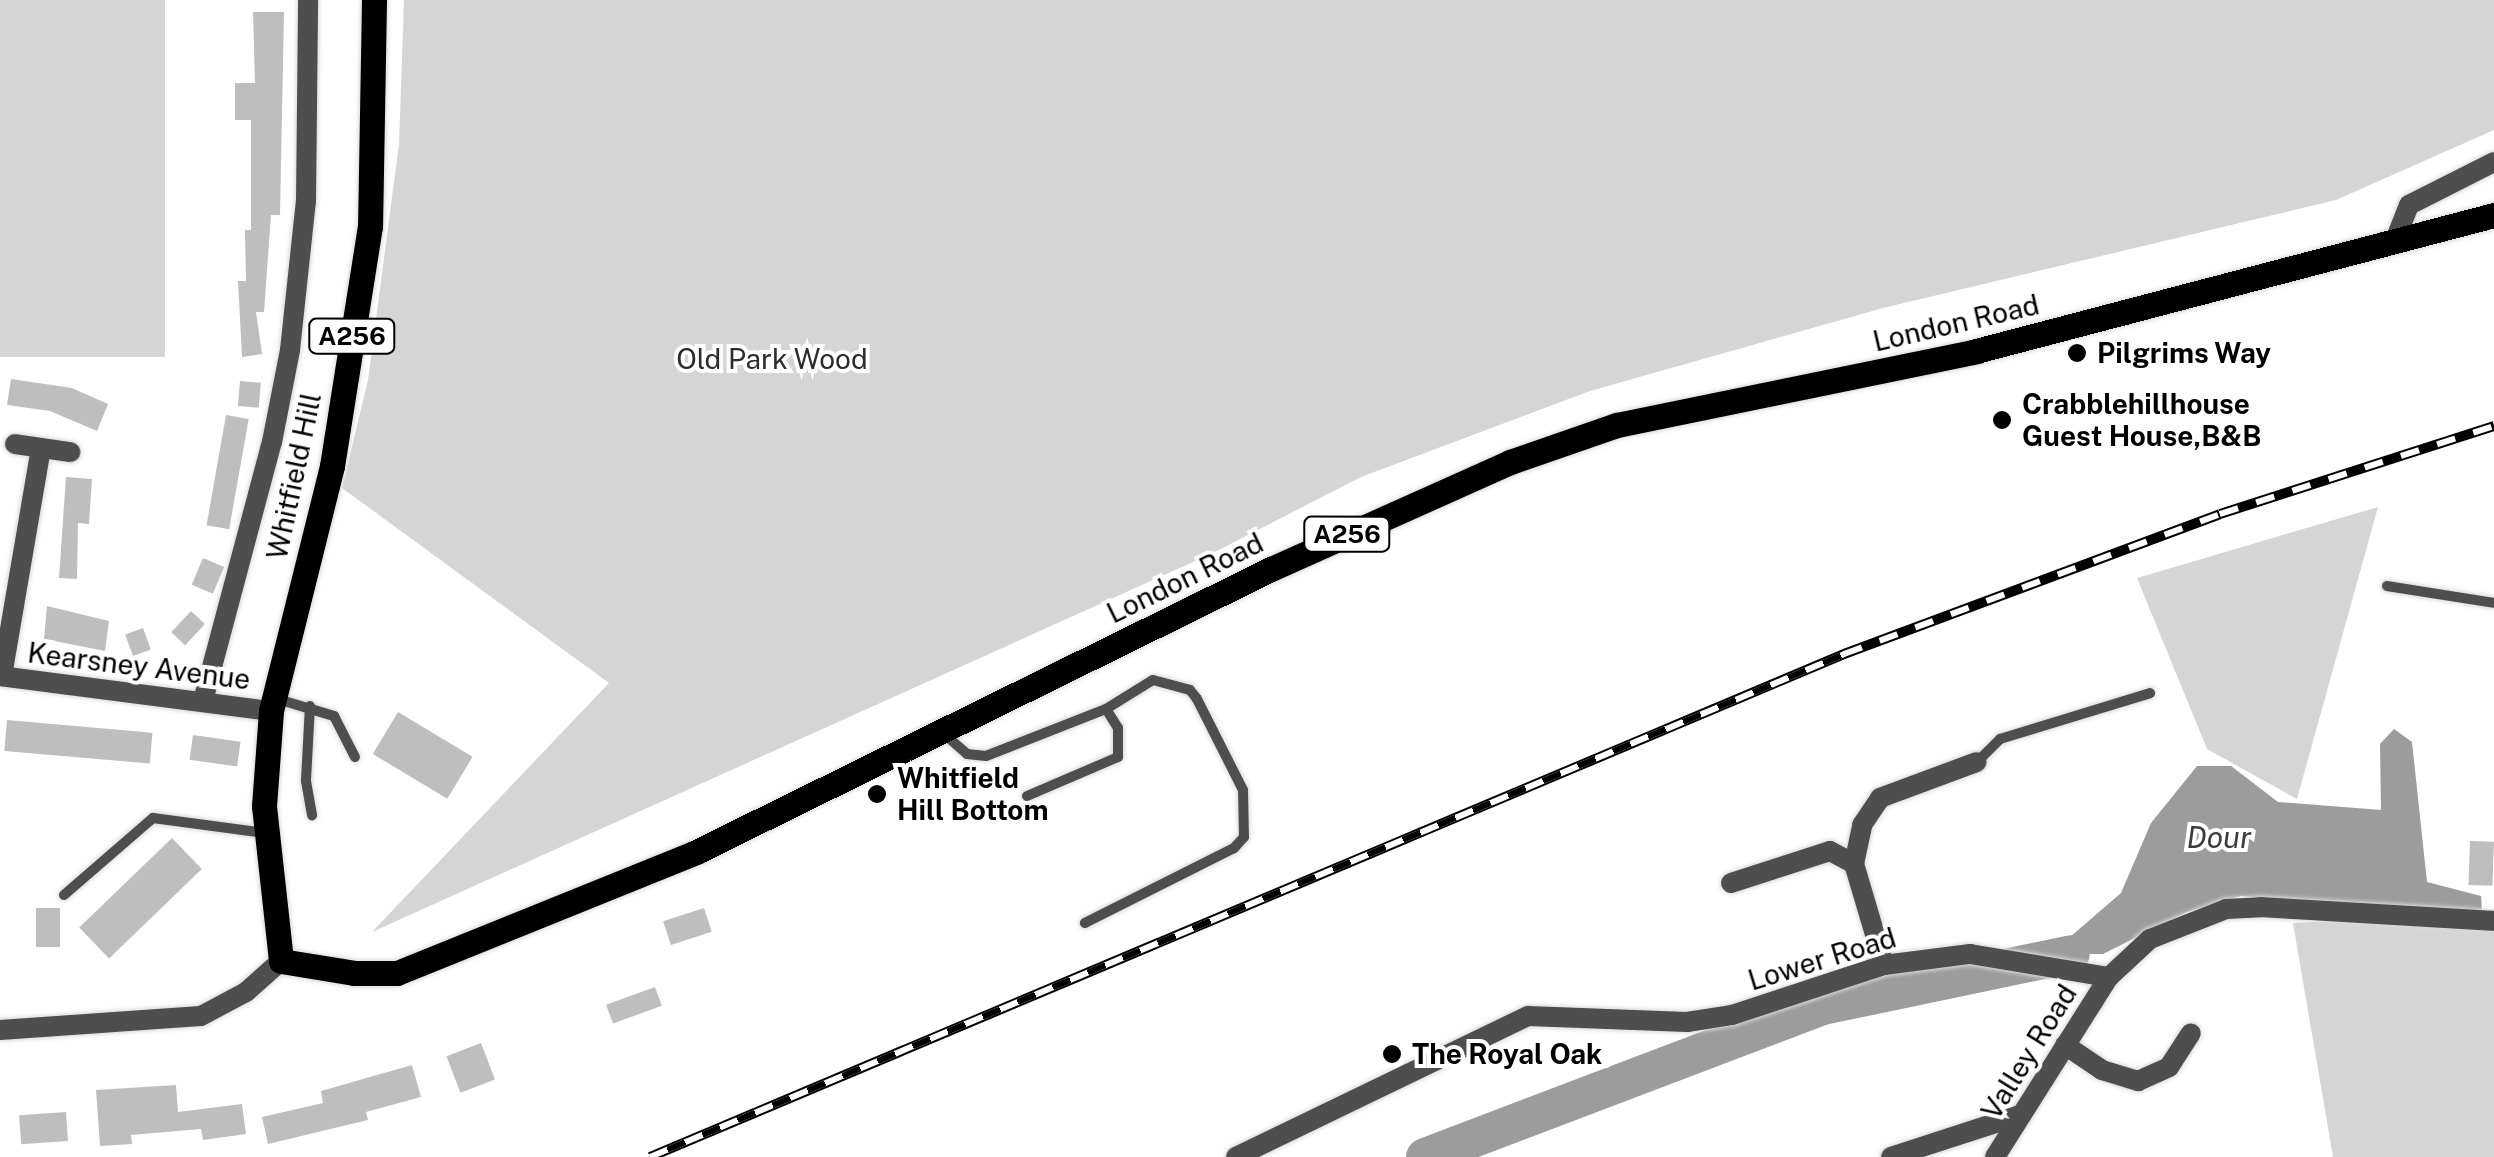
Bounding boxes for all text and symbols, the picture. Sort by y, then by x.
street label: London Road [1870,288,2042,358]
road number: A256 [307,316,397,356]
place label: Pilgrims Way [2097,336,2272,370]
park label: Old Park Wood [676,342,868,376]
marker: Pilgrims Way [2066,342,2088,364]
place label: Crabblehillhouse Guest House,B&B [2022,387,2261,453]
street label: Whitfield Hill [260,390,328,562]
marker: Crabblehillhouse Guest House,B&B [1991,409,2013,431]
road number: A256 [1302,514,1392,554]
street label: London Road [1102,526,1268,630]
street label: Kearsney Avenue [26,636,252,696]
place label: Whitfield Hill Bottom [897,761,1049,827]
marker: Whitfield Hill Bottom [866,783,888,805]
water label: Dour [2187,819,2251,855]
street label: Lower Road [1744,921,1900,997]
street label: Valley Road [1974,978,2084,1126]
place label: The Royal Oak [1412,1037,1602,1071]
marker: The Royal Oak [1381,1043,1403,1065]

